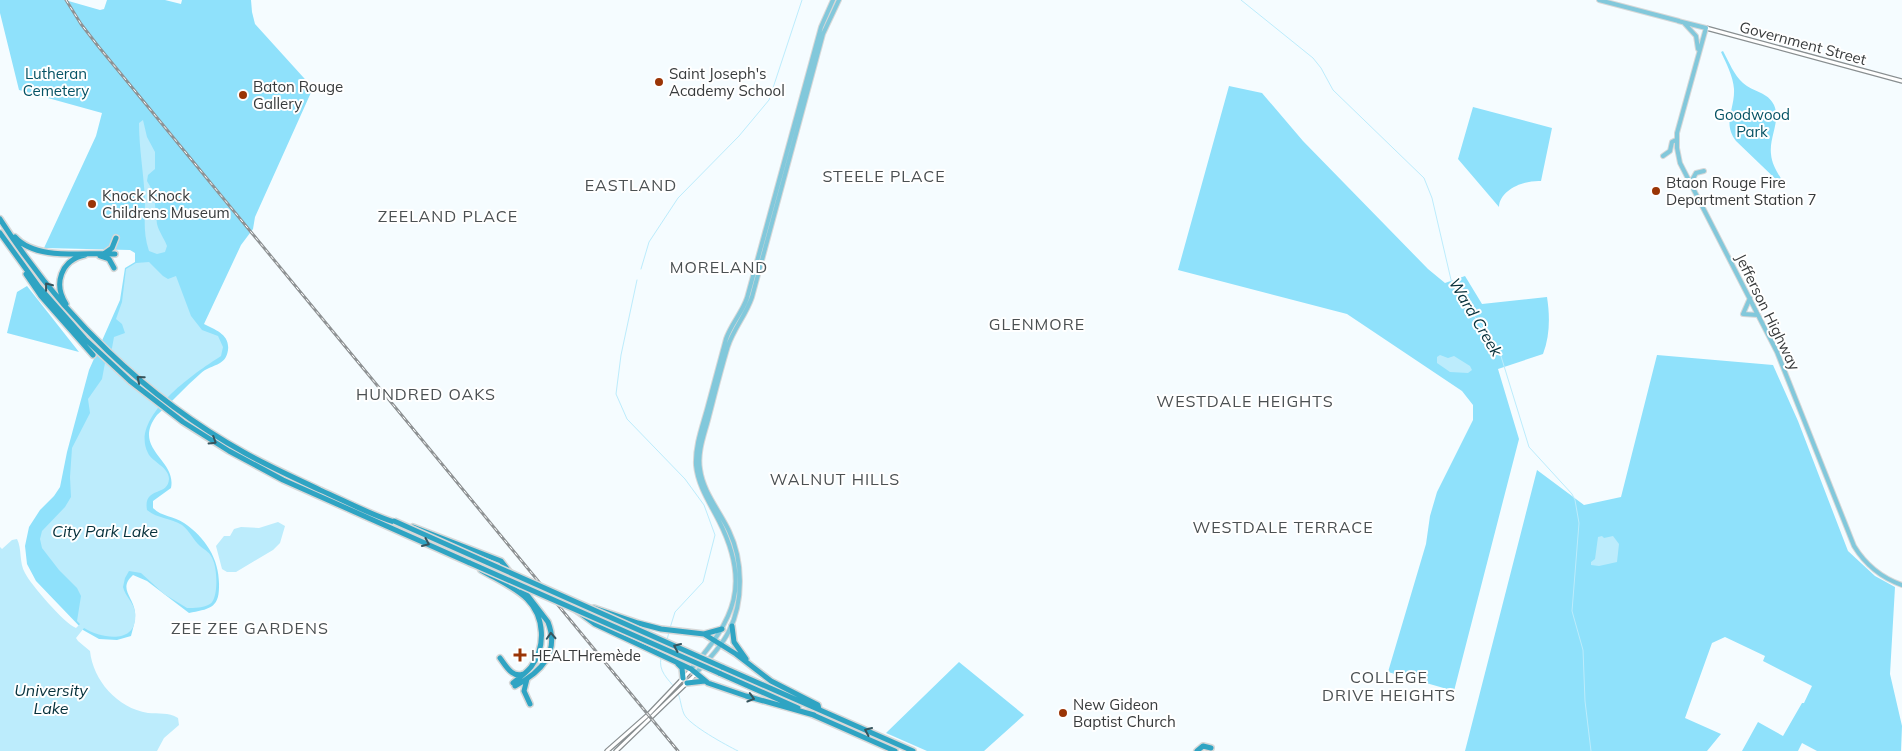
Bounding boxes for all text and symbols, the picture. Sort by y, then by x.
street label: Government Street [1738,17,1868,69]
park label: Lutheran Cemetery [23,64,89,100]
place label: Saint Joseph's Academy School [669,64,785,100]
marker: Saint Joseph's Academy School [653,76,665,88]
place label: Baton Rouge Gallery [253,77,343,113]
marker: Baton Rouge Gallery [237,89,249,101]
park label: Goodwood Park [1714,105,1790,141]
district label: STEELE PLACE [822,166,946,186]
place label: Btaon Rouge Fire Department Station 7 [1666,173,1816,209]
district label: EASTLAND [585,175,677,195]
marker: Btaon Rouge Fire Department Station 7 [1650,185,1662,197]
place label: Knock Knock Childrens Museum [102,186,230,222]
marker: Knock Knock Childrens Museum [86,198,98,210]
district label: ZEELAND PLACE [378,206,518,226]
street label: Jefferson Highway [1731,250,1805,374]
district label: MORELAND [670,257,768,277]
water label: Ward Creek [1445,274,1508,361]
one-way arrow [45,283,53,292]
district label: GLENMORE [989,314,1085,334]
one-way arrow [136,376,145,385]
district label: HUNDRED OAKS [356,384,496,404]
district label: WESTDALE HEIGHTS [1156,391,1334,411]
one-way arrow [207,435,216,445]
district label: WALNUT HILLS [770,469,900,489]
district label: WESTDALE TERRACE [1192,517,1374,537]
water label: City Park Lake [52,521,158,541]
one-way arrow [421,537,430,548]
district label: ZEE ZEE GARDENS [171,618,329,638]
one-way arrow [545,631,556,639]
one-way arrow [673,642,682,653]
place label: HEALTHremède [531,646,641,665]
marker: HEALTHremède [513,648,527,662]
district label: COLLEGE DRIVE HEIGHTS [1322,667,1456,705]
water label: University Lake [14,680,88,718]
one-way arrow [746,692,754,702]
place label: New Gideon Baptist Church [1073,695,1176,731]
marker: New Gideon Baptist Church [1057,707,1069,719]
one-way arrow [864,727,873,738]

